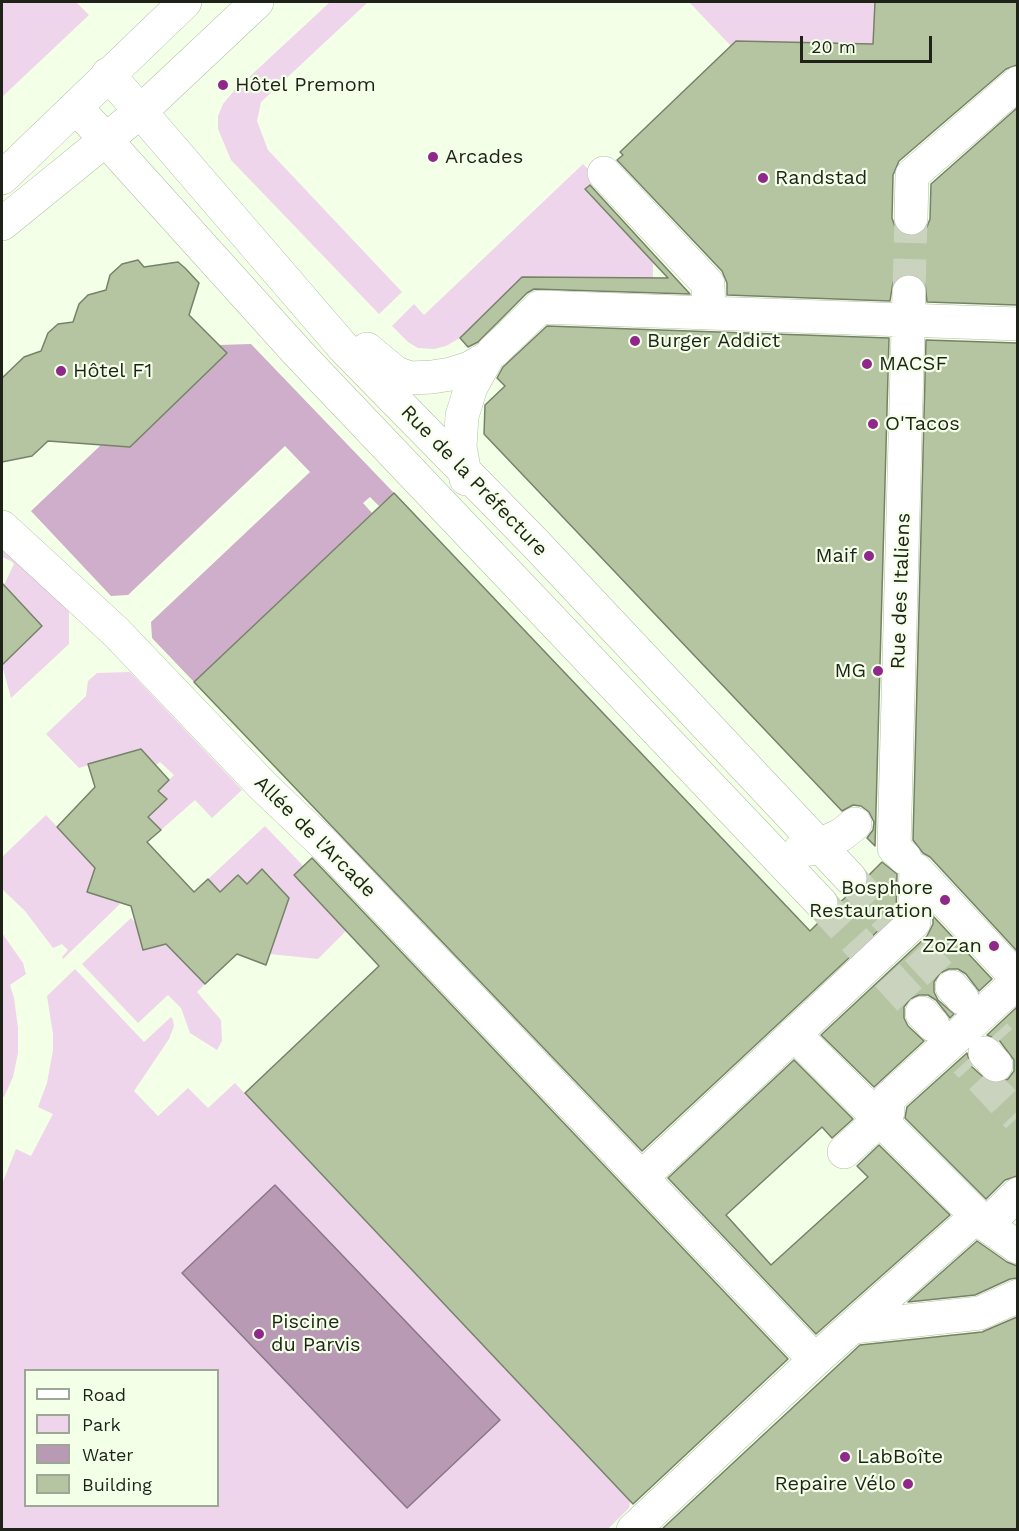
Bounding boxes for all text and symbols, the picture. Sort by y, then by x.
scale bar [803,24,935,62]
text: 20 m [811,36,856,57]
place label: Hôtel Premom [235,73,376,97]
marker: Hôtel Premom [216,78,230,92]
place label: Arcades [445,145,523,169]
marker: Arcades [426,150,440,164]
place label: Randstad [775,166,867,190]
marker: Randstad [756,171,770,185]
place label: Burger Addict [647,329,780,353]
marker: Burger Addict [628,334,642,348]
place label: MACSF [879,352,948,376]
marker: MACSF [860,357,874,371]
place label: Hôtel F1 [73,359,152,383]
marker: Hôtel F1 [54,364,68,378]
street label: Rue de la Préfecture [396,400,552,562]
place label: O'Tacos [885,412,960,436]
marker: O'Tacos [866,417,880,431]
street label: Rue des Italiens [886,512,916,670]
place label: Maif [816,544,857,568]
marker: Maif [862,549,876,563]
place label: MG [834,659,866,683]
marker: MG [871,664,885,678]
street label: Allée de l'Arcade [249,771,381,903]
place label: Bosphore Restauration [809,876,933,923]
marker: Bosphore Restauration [938,893,952,907]
place label: ZoZan [922,934,982,958]
marker: ZoZan [987,939,1001,953]
place label: Piscine du Parvis [271,1310,361,1357]
marker: Piscine du Parvis [252,1327,266,1341]
legend [24,1369,219,1507]
text: Road [82,1384,126,1405]
text: Park [82,1414,121,1435]
text: Water [82,1444,134,1465]
place label: LabBoîte [857,1445,943,1469]
marker: LabBoîte [838,1450,852,1464]
place label: Repaire Vélo [774,1472,896,1496]
text: Building [82,1474,152,1495]
marker: Repaire Vélo [901,1477,915,1491]

